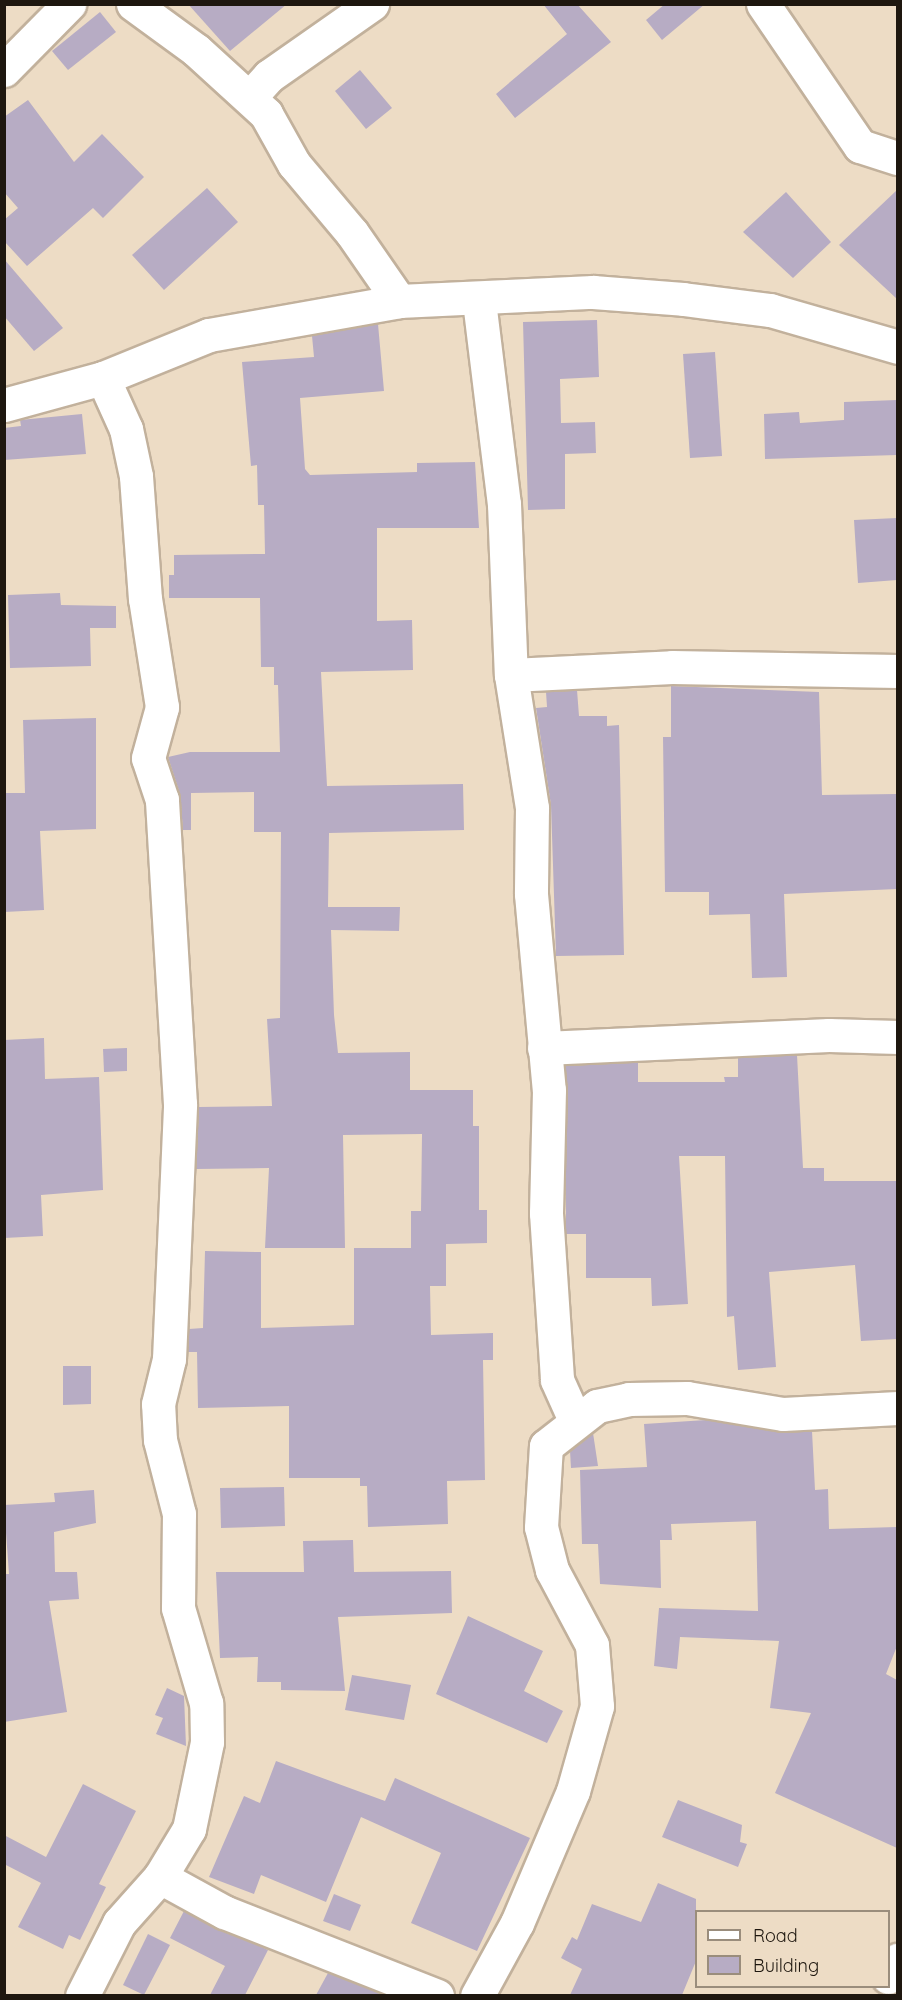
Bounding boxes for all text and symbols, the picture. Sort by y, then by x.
legend [695,1910,890,1988]
text: Road [753,1924,798,1947]
text: Building [753,1954,819,1977]

